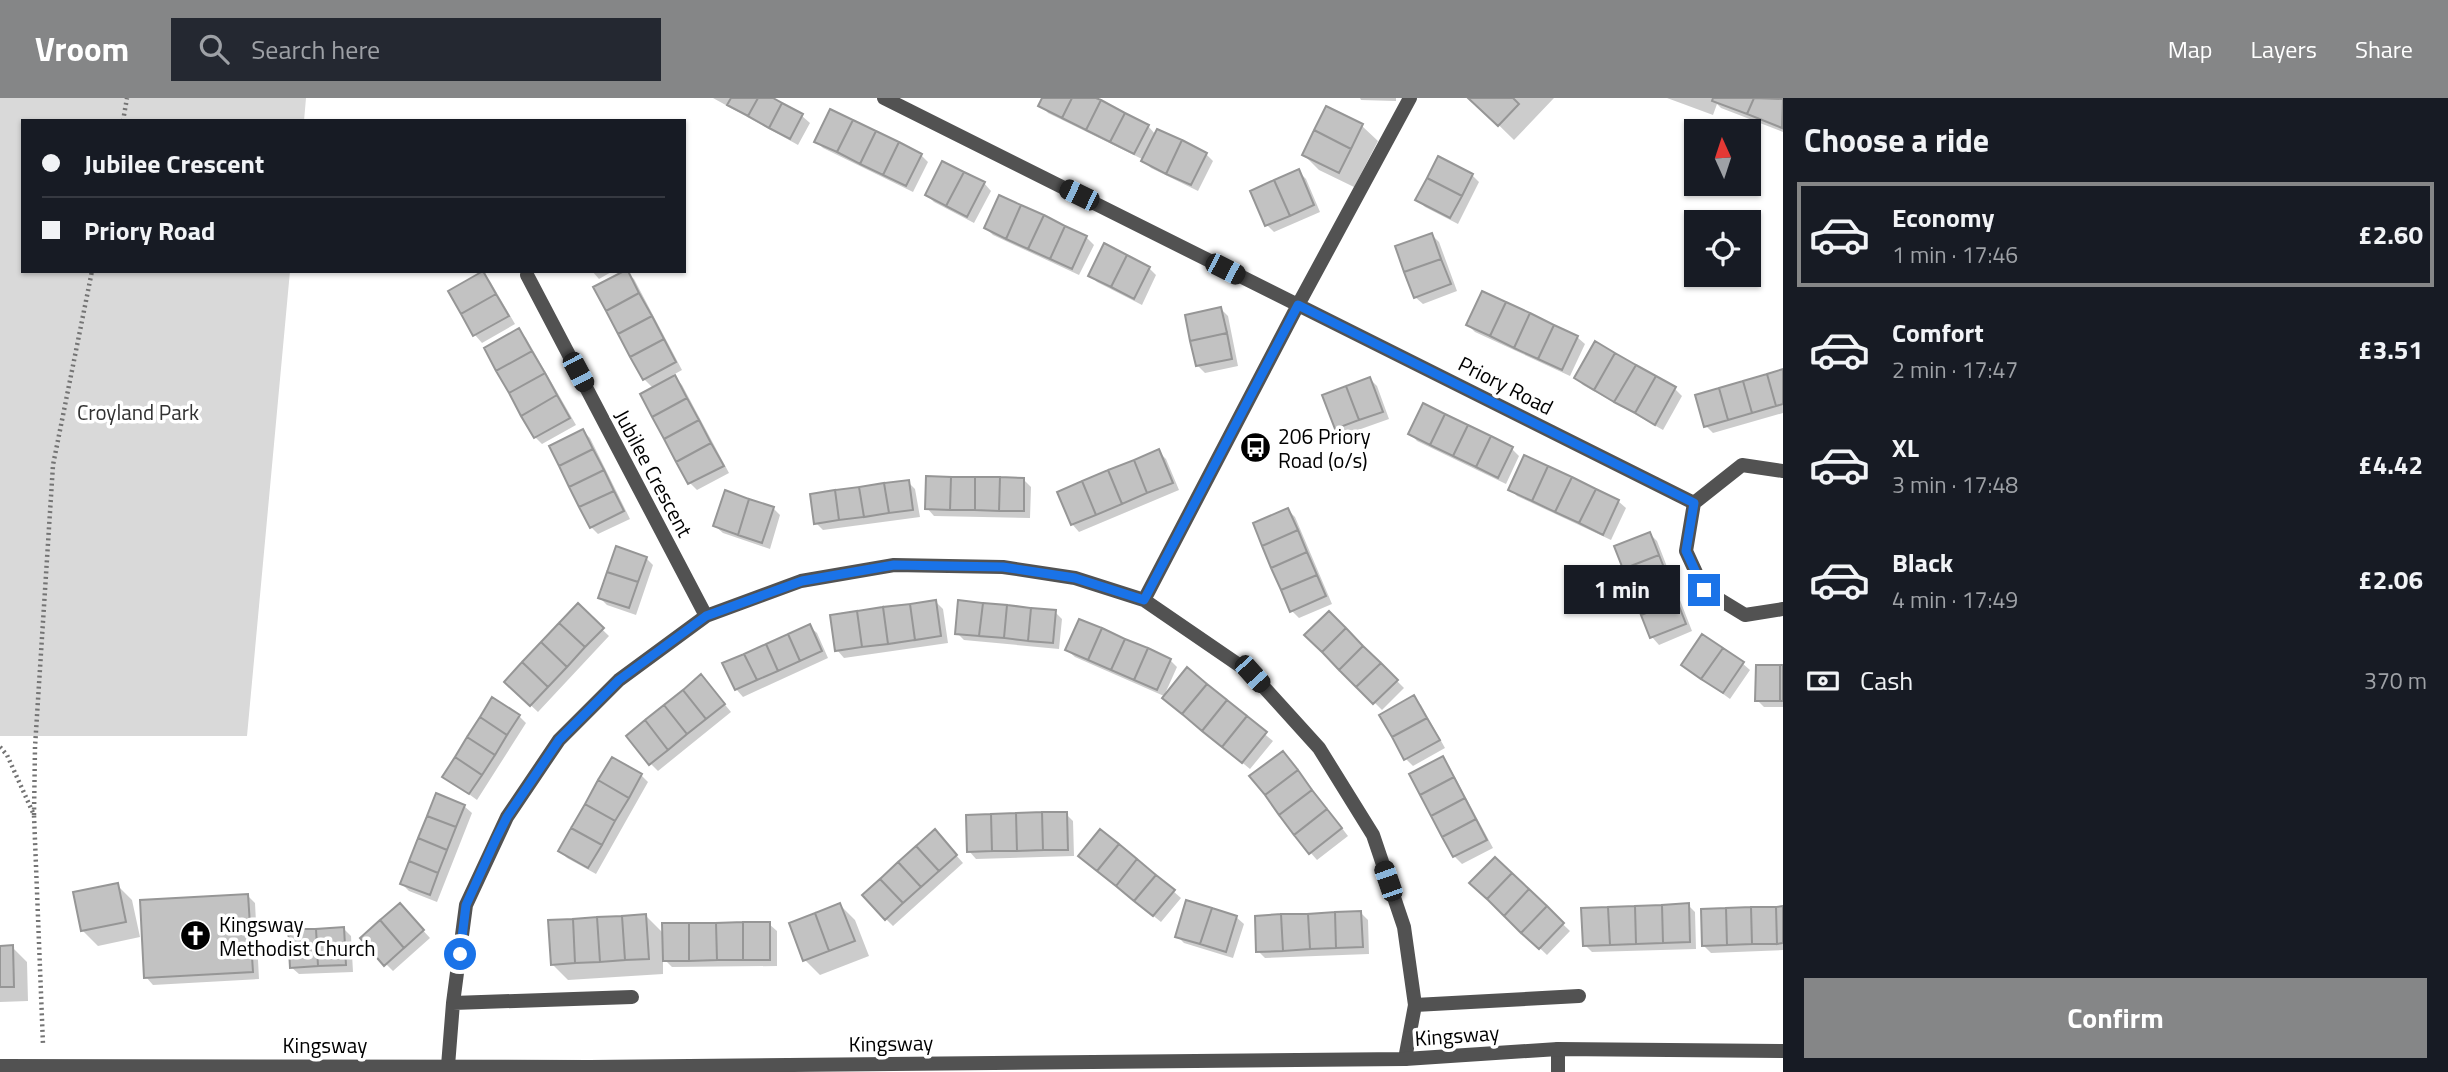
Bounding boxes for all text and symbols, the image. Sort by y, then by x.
search box [171,18,661,81]
text: Vroom [35,24,129,74]
icon: search [195,30,233,68]
text: Search here [251,30,380,69]
text: Map [2168,31,2213,67]
text: Layers [2251,31,2317,67]
text: Share [2355,31,2413,67]
text: Choose a ride [1804,116,1989,164]
north arrow [1684,119,1760,196]
map controls [1684,119,1761,287]
text: Jubilee Crescent [84,144,264,183]
car [1056,176,1103,214]
text: Economy [1892,198,1994,237]
icon: car [1808,203,1871,266]
button: locate [1684,210,1761,287]
text: Priory Road [84,211,215,250]
text: £2.60 [2358,215,2423,254]
text: 1 min · 17:46 [1892,237,2018,272]
car [1202,250,1249,288]
text: Comfort [1892,313,1984,352]
icon: car [1808,318,1871,381]
text: £3.51 [2358,330,2423,369]
street label: Priory Road [1453,347,1559,423]
car [559,349,598,395]
text: 2 min · 17:47 [1892,352,2018,387]
park label: Croyland Park [77,396,199,428]
street label: Jubilee Crescent [607,403,701,543]
place label: 206 Priory Road (o/s) [1278,420,1371,476]
text: XL [1892,428,1919,467]
bus stop icon: 206 Priory Road (o/s) [1238,431,1272,465]
icon: car [1808,433,1871,496]
text: £4.42 [2358,445,2423,484]
text: 3 min · 17:48 [1892,467,2018,502]
text: Black [1892,543,1953,582]
icon: car [1808,548,1871,611]
text: £2.06 [2358,560,2423,599]
callout: 1 min [1564,566,1680,614]
text: 1 min [1594,572,1650,607]
route end [1688,574,1720,606]
text: 4 min · 17:49 [1892,582,2018,617]
car [1231,651,1274,697]
text: Cash [1860,661,1913,700]
icon: cash [1804,662,1842,700]
text: 370 m [2364,663,2427,698]
car [1372,858,1405,904]
place label: Kingsway Methodist Church [219,908,376,964]
church icon: Kingsway Methodist Church [179,919,213,953]
route start [444,938,476,970]
button: Confirm [1804,978,2427,1058]
street label: Kingsway [1414,1016,1500,1054]
street label: Kingsway [848,1026,934,1060]
street label: Kingsway [283,1029,367,1061]

